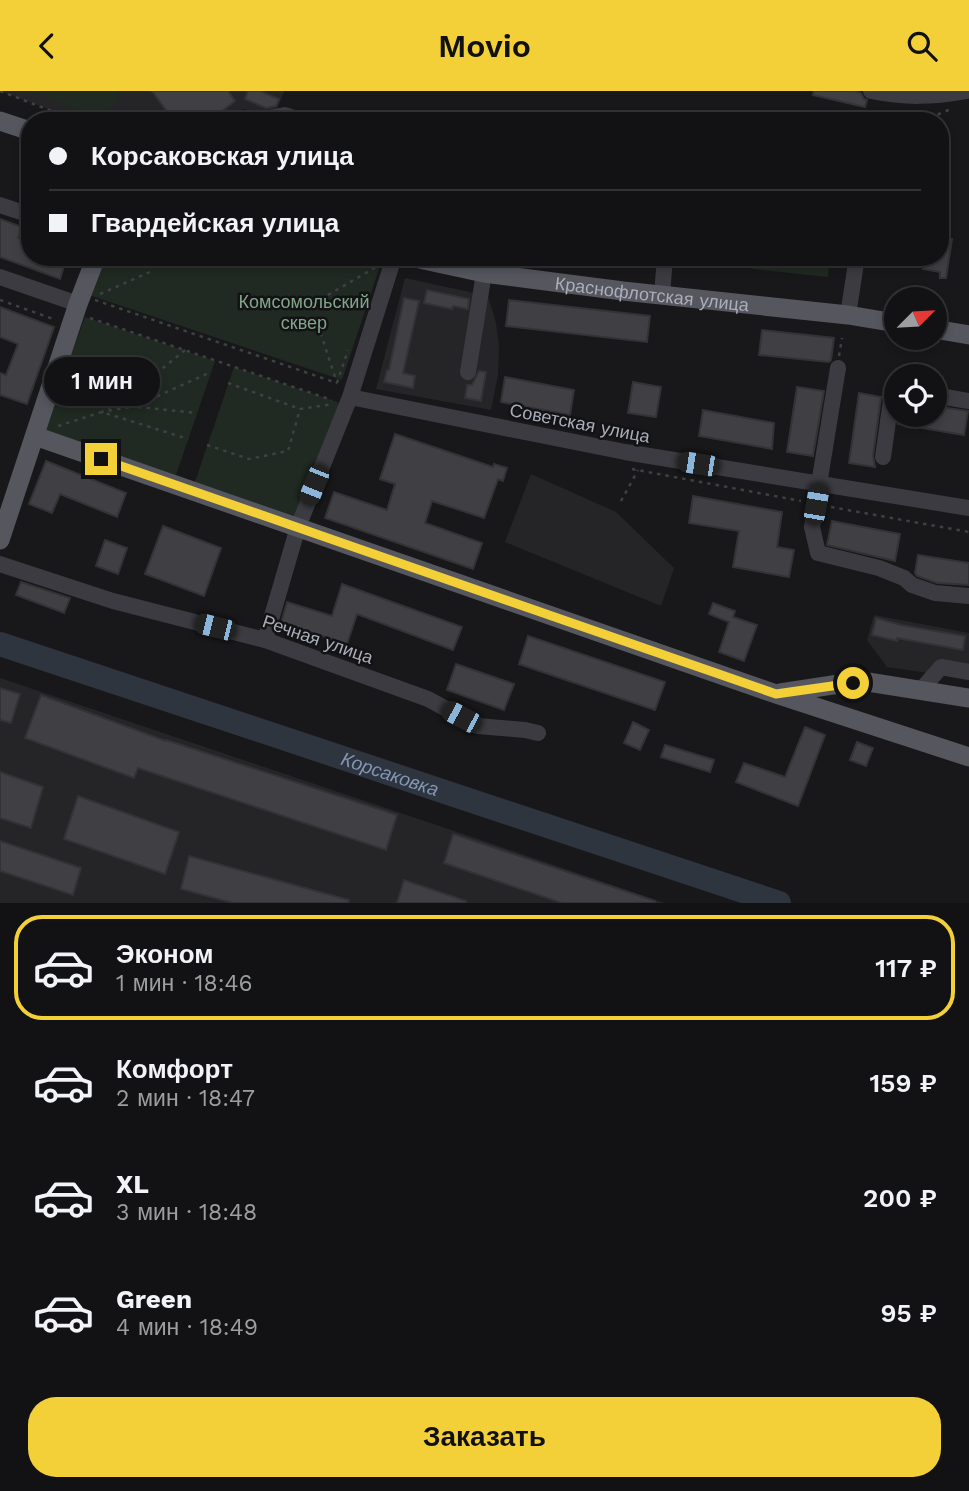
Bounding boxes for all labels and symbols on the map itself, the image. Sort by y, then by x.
street label: Краснофлотская улица [554,272,751,315]
north arrow [884,287,947,350]
park label: Комсомольский сквер [239,291,369,333]
callout: 1 мин [43,357,159,407]
street label: Советская улица [508,399,653,447]
route end [85,443,117,475]
car [676,450,721,478]
car [297,462,332,508]
car [803,481,830,527]
street label: Речная улица [260,610,377,668]
car [193,612,238,642]
route start [837,667,869,699]
car [438,698,485,736]
water label: Корсаковка [338,747,442,801]

